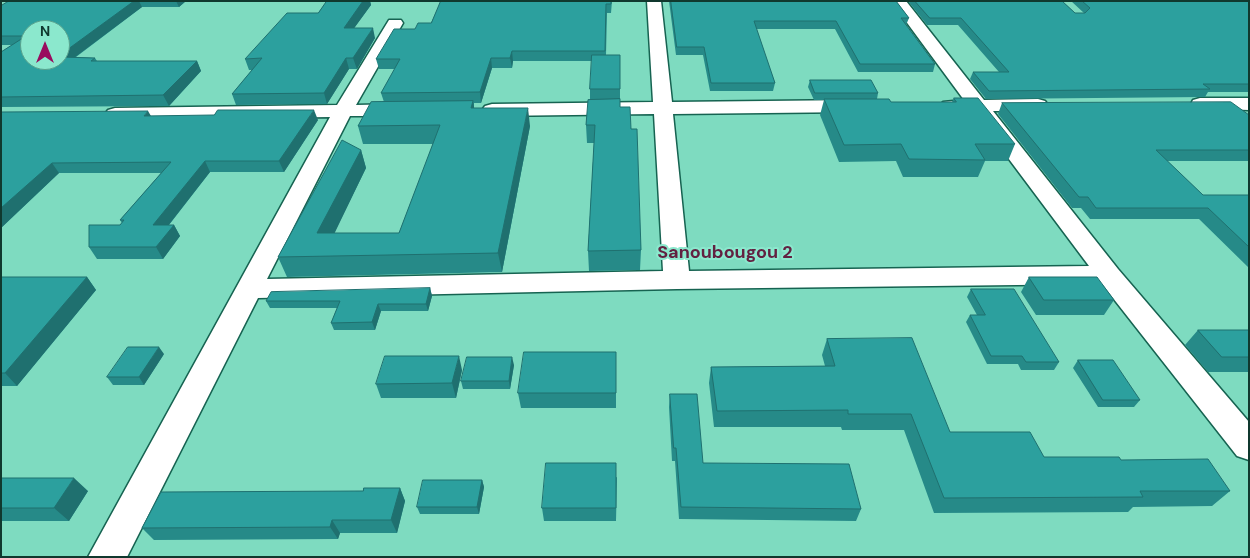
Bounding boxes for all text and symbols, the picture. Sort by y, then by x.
north arrow [20,20,70,70]
text: N [40,22,50,40]
district label: Sanoubougou 2 [657,242,793,264]

